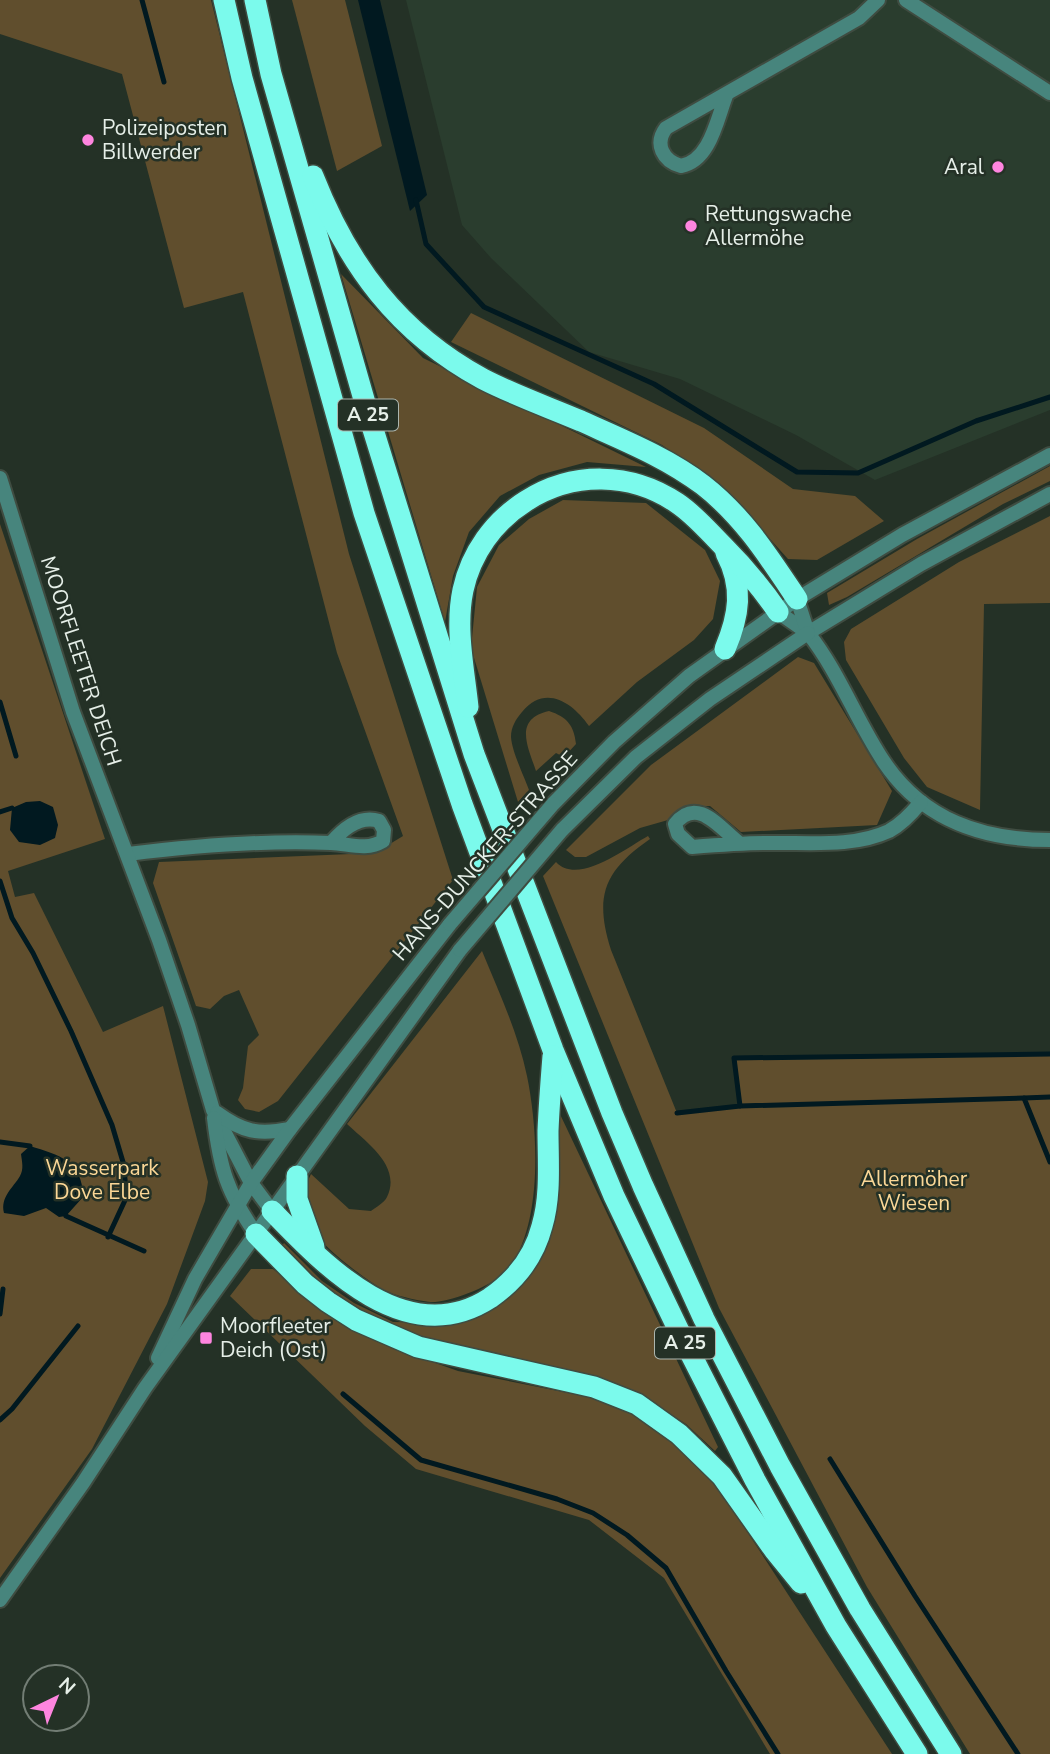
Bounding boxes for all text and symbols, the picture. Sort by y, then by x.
place label: Polizeiposten Billwerder [102,114,227,166]
marker: Polizeiposten Billwerder [80,132,96,148]
place label: Aral [944,153,985,181]
marker: Aral [990,159,1006,175]
place label: Rettungswache Allermöhe [705,200,852,252]
marker: Rettungswache Allermöhe [683,218,699,234]
road number: A 25 [338,400,398,430]
street label: MOORFLEETER DEICH [34,553,128,769]
street label: HANS-DUNCKER-STRASSE [386,745,584,967]
park label: Wasserpark Dove Elbe [45,1154,159,1206]
park label: Allermöher Wiesen [861,1165,968,1217]
place label: Moorfleeter Deich (Ost) [220,1312,331,1364]
road number: A 25 [655,1328,715,1358]
marker: Moorfleeter Deich (Ost) [198,1330,214,1346]
north arrow [21,1663,91,1733]
text: N [53,1672,81,1701]

